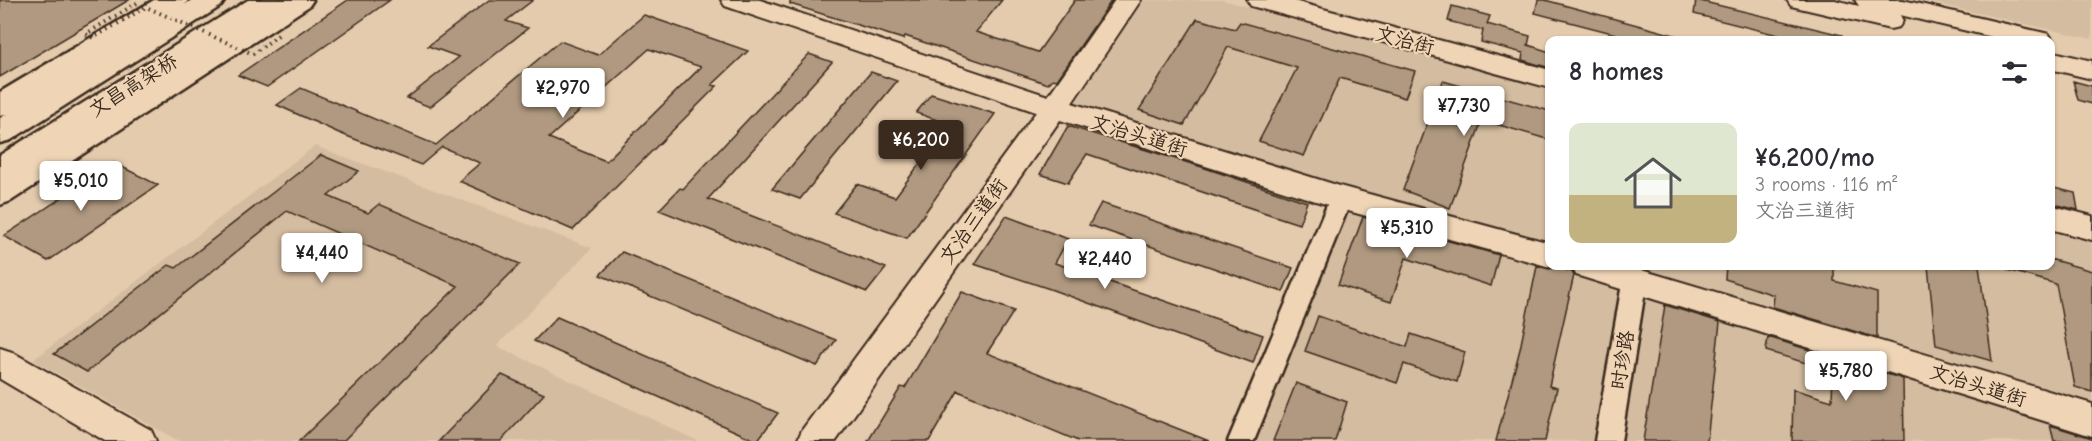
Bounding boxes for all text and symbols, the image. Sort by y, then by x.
street label: 文治街 [1373,22,1437,59]
street label: 文昌高架桥 [85,49,182,122]
icon: filters [1998,56,2031,89]
text: 8 homes [1569,57,1663,87]
pin: ¥2,970 [514,68,612,119]
text: ¥2,970 [536,76,590,99]
pin: ¥7,730 [1415,86,1513,137]
text: ¥7,730 [1438,94,1490,117]
street label: 文治头道街 [1088,110,1190,161]
pin: ¥6,200 [872,120,970,171]
text: ¥6,200 [893,128,949,151]
text: ¥6,200/mo [1755,143,1875,173]
icon: home [1617,147,1689,219]
pin: ¥5,010 [32,161,130,212]
text: ¥5,010 [53,169,109,192]
text: 3 rooms · 116 m² [1755,173,1897,196]
street label: 文治三道街 [935,174,1012,269]
text: 文治三道街 [1755,199,1855,222]
pin: ¥5,310 [1358,208,1456,259]
text: ¥5,310 [1380,216,1434,239]
pin: ¥4,440 [273,233,371,284]
pin: ¥2,440 [1056,239,1154,290]
text: ¥4,440 [295,241,349,264]
text: ¥2,440 [1078,247,1132,270]
street label: 时珍路 [1606,328,1639,392]
pin: ¥5,780 [1797,351,1895,402]
text: ¥5,780 [1819,359,1873,382]
street label: 文治头道街 [1927,360,2029,411]

